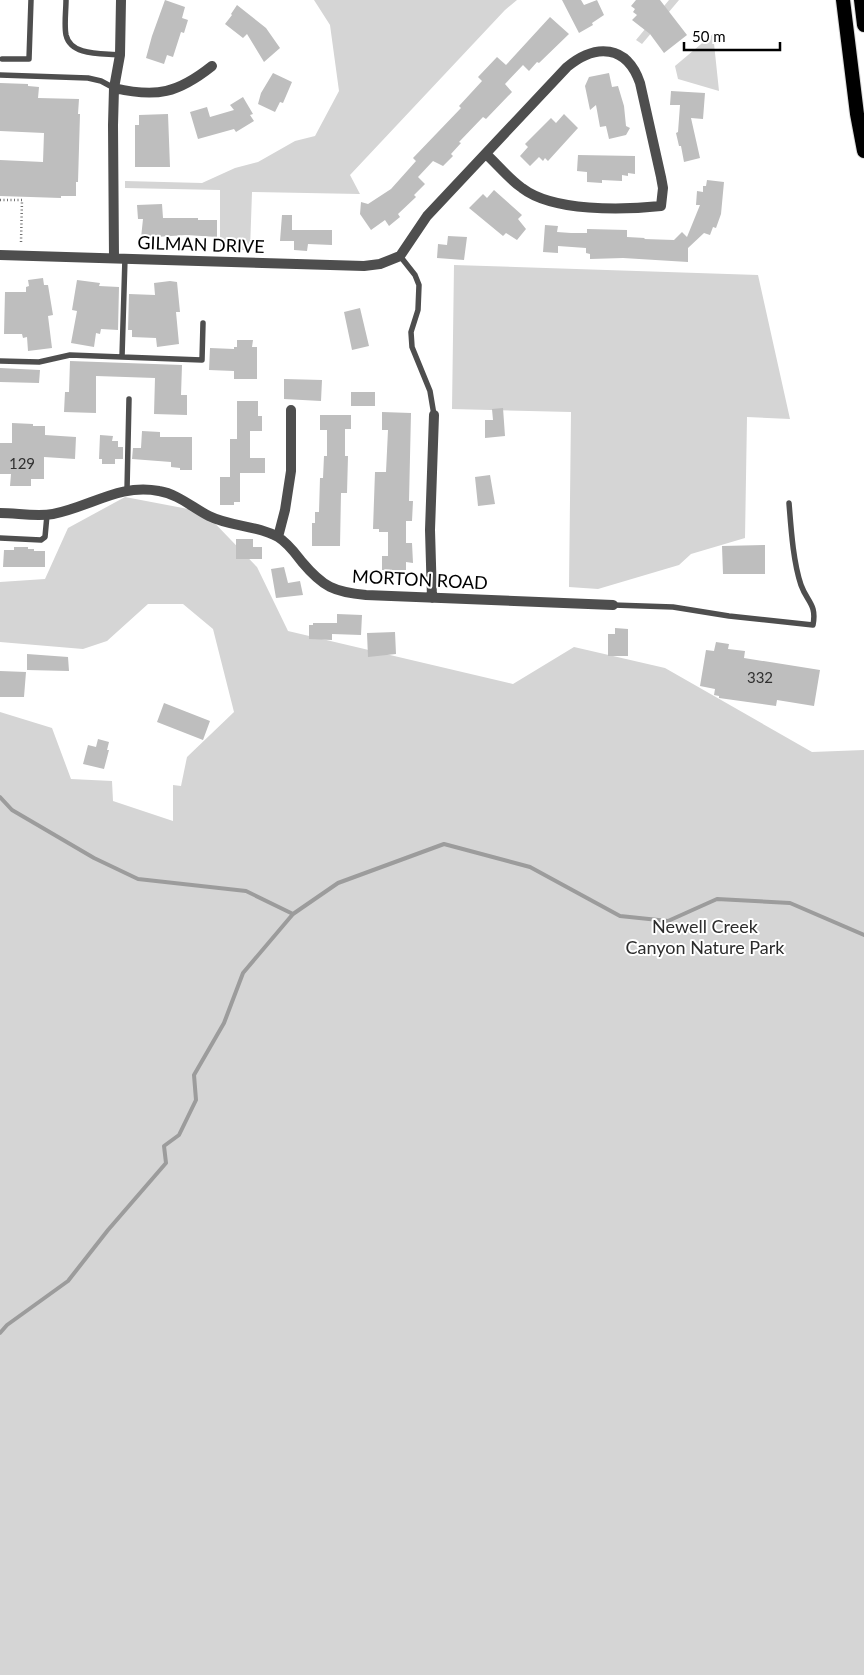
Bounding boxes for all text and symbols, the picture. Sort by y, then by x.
scale bar [684,20,780,52]
text: 50 m [692,27,726,45]
street label: GILMAN DRIVE [137,231,265,257]
house number: 129 [9,454,35,472]
street label: MORTON ROAD [352,564,488,594]
house number: 332 [747,668,773,686]
park label: Newell Creek Canyon Nature Park [626,915,785,958]

